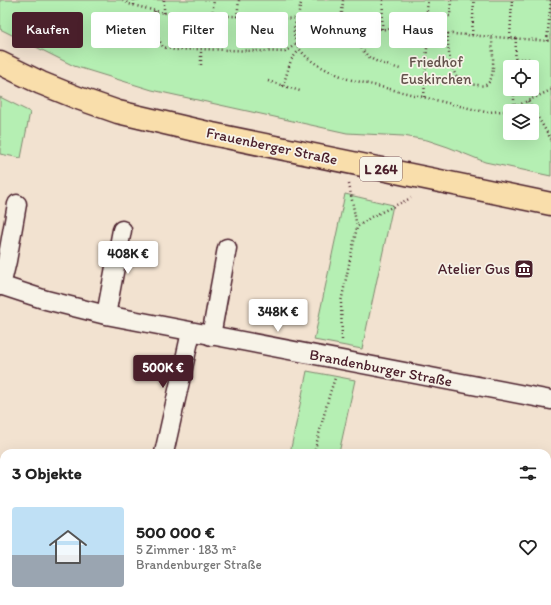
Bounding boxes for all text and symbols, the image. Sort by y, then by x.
chip: Kaufen [12,12,83,48]
chip: Mieten [91,12,160,48]
chip: Filter [168,12,228,48]
chip: Neu [236,12,288,48]
chip: Wohnung [296,12,381,48]
chip: Haus [389,12,447,48]
park label: Friedhof Euskirchen [400,53,472,88]
map controls [503,60,539,140]
button: locate [503,60,539,96]
button: layers [503,104,539,140]
street label: Frauenberger Straße [205,123,339,169]
road number: L 264 [360,157,402,181]
pin: 408K € [95,241,161,275]
text: 408K € [107,246,149,261]
museum icon: Atelier Gus [513,258,535,280]
place label: Atelier Gus [438,260,510,278]
pin: 348K € [245,299,311,333]
text: 348K € [258,304,298,319]
street label: Brandenburger Straße [308,345,454,391]
pin: 500K € [130,355,196,389]
text: 500K € [142,360,184,375]
icon: filters [517,462,539,484]
text: 3 Objekte [12,463,82,483]
text: 500 000 € [136,522,215,542]
icon: home [44,523,92,571]
icon: heart [517,536,539,558]
text: 5 Zimmer · 183 m² [136,542,236,557]
text: Brandenburger Straße [136,557,262,572]

